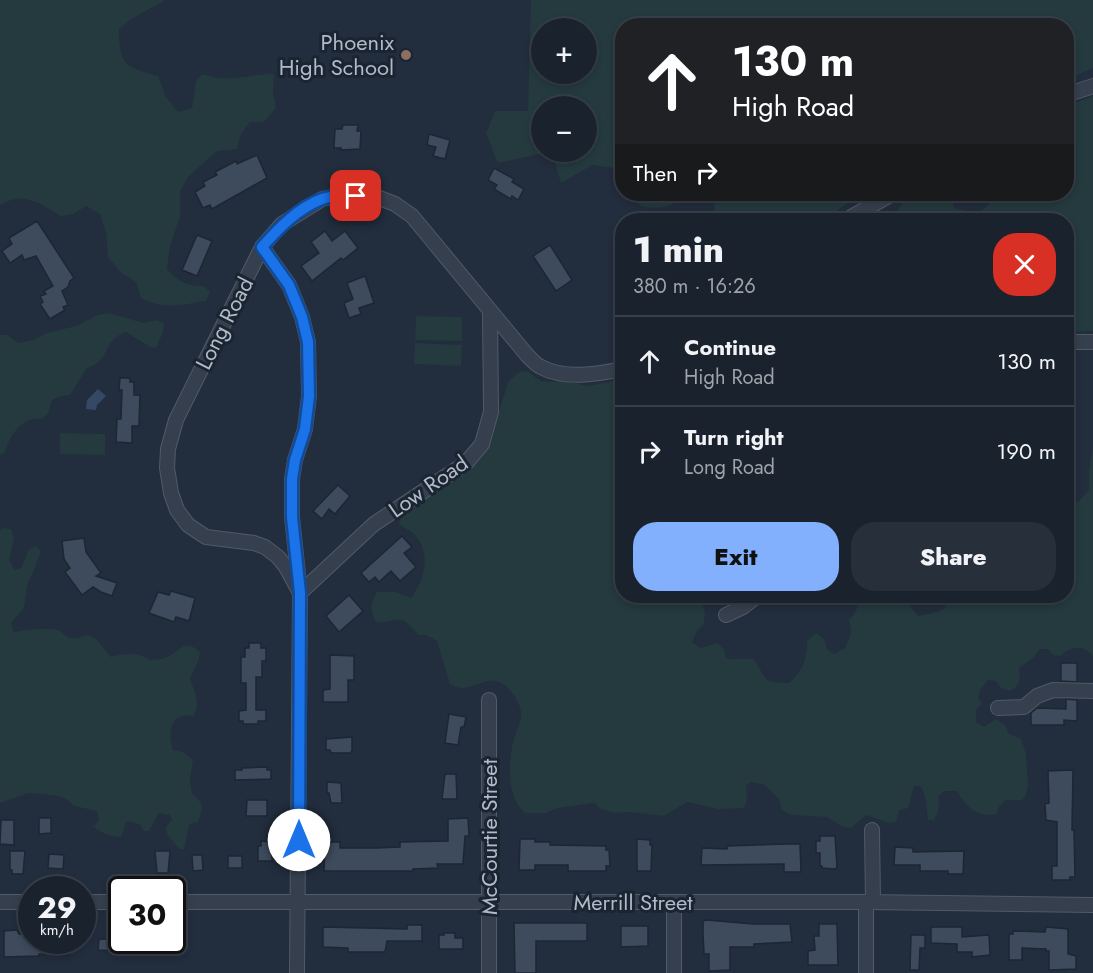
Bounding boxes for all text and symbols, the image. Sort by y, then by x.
map controls [531,18,597,162]
button: + [531,18,597,84]
place label: Phoenix High School [279,26,395,83]
text: 130 m [732,31,854,92]
icon: ahead [633,42,711,120]
marker: Phoenix High School [399,48,413,62]
text: High Road [732,87,854,126]
button: − [531,96,597,162]
icon: right [690,156,723,189]
text: Then [633,157,678,189]
pin [330,170,381,221]
icon: arrive [339,179,372,212]
text: 1 min [633,223,724,275]
button: close [993,233,1056,296]
street label: Long Road [187,271,261,375]
text: 380 m · 16:26 [633,272,756,301]
text: Continue [684,331,776,363]
icon: ahead [633,345,666,378]
text: 130 m [997,345,1056,377]
text: High Road [684,363,775,392]
text: Turn right [684,421,784,453]
icon: right [633,435,666,468]
text: 190 m [996,435,1056,467]
street label: Low Road [382,447,474,525]
text: Long Road [684,453,775,482]
button: Exit [633,522,839,591]
button: Share [851,522,1056,591]
street label: McCourtie Street [473,758,505,915]
position arrow [267,808,331,872]
speed limit sign: 30 [108,876,186,954]
text: 29 [37,886,77,929]
street label: Merrill Street [573,886,693,918]
text: km/h [40,919,74,941]

